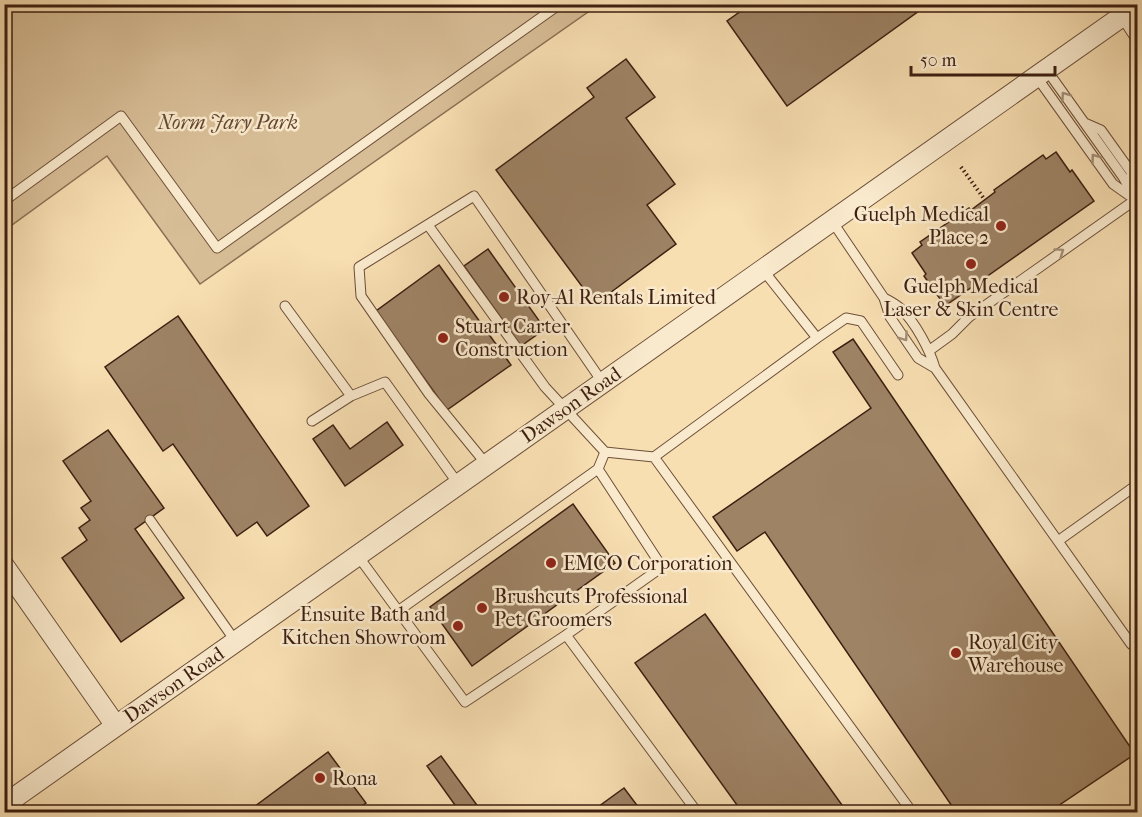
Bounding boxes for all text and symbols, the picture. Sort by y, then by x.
scale bar [911,39,1055,77]
text: 50 m [920,50,957,71]
one-way arrow [1061,91,1072,102]
park label: Norm Jary Park [157,111,298,134]
one-way arrow [1091,153,1102,164]
place label: Guelph Medical Place 2 [854,203,989,249]
marker: Guelph Medical Place 2 [994,219,1008,233]
one-way arrow [1054,248,1065,259]
marker: Guelph Medical Laser & Skin Centre [964,257,978,271]
place label: Guelph Medical Laser & Skin Centre [884,275,1059,321]
place label: Roy-Al Rentals Limited [516,286,717,309]
marker: Roy-Al Rentals Limited [497,290,511,304]
place label: Stuart Carter Construction [455,315,570,361]
marker: Stuart Carter Construction [436,331,450,345]
one-way arrow [897,331,908,342]
street label: Dawson Road [517,361,626,448]
place label: EMCO Corporation [563,552,733,575]
marker: EMCO Corporation [544,556,558,570]
place label: Brushcuts Professional Pet Groomers [494,585,688,631]
marker: Brushcuts Professional Pet Groomers [475,601,489,615]
place label: Ensuite Bath and Kitchen Showroom [282,603,447,649]
marker: Ensuite Bath and Kitchen Showroom [451,619,465,633]
place label: Royal City Warehouse [967,631,1063,677]
street label: Dawson Road [120,641,229,728]
marker: Royal City Warehouse [949,646,963,660]
place label: Rona [332,767,378,790]
marker: Rona [313,771,327,785]

